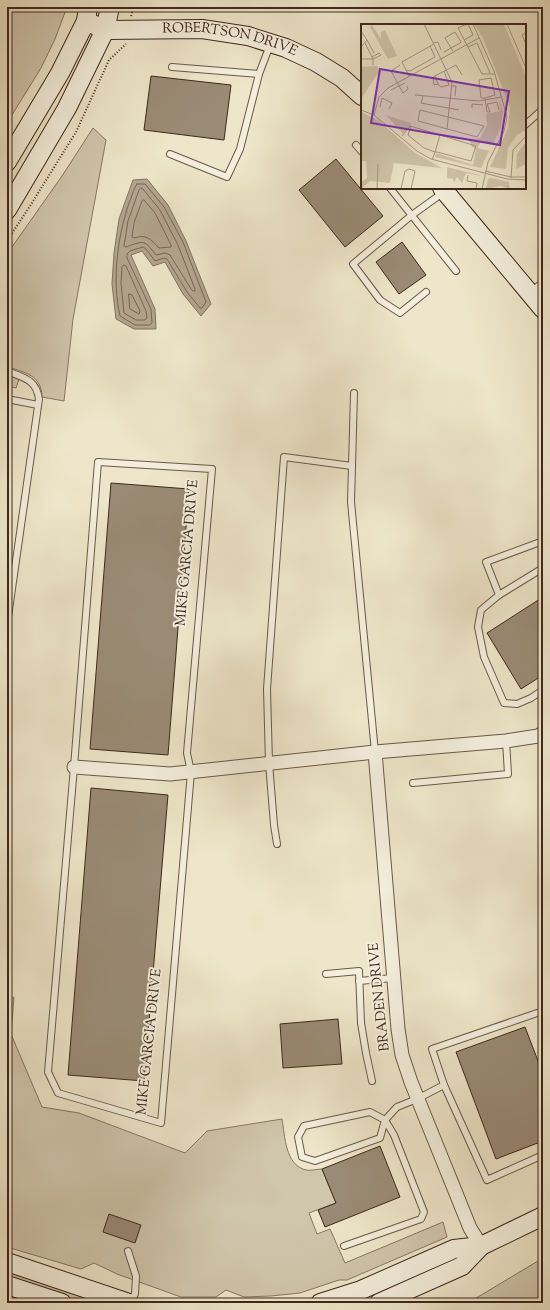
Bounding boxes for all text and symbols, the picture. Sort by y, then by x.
street label: ROBERTSON DRIVE [162,19,301,62]
inset map [361,24,526,189]
street label: MIKE GARCIA DRIVE [172,478,204,627]
street label: BRADEN DRIVE [364,941,396,1052]
street label: MIKE GARCIA DRIVE [132,967,168,1116]

